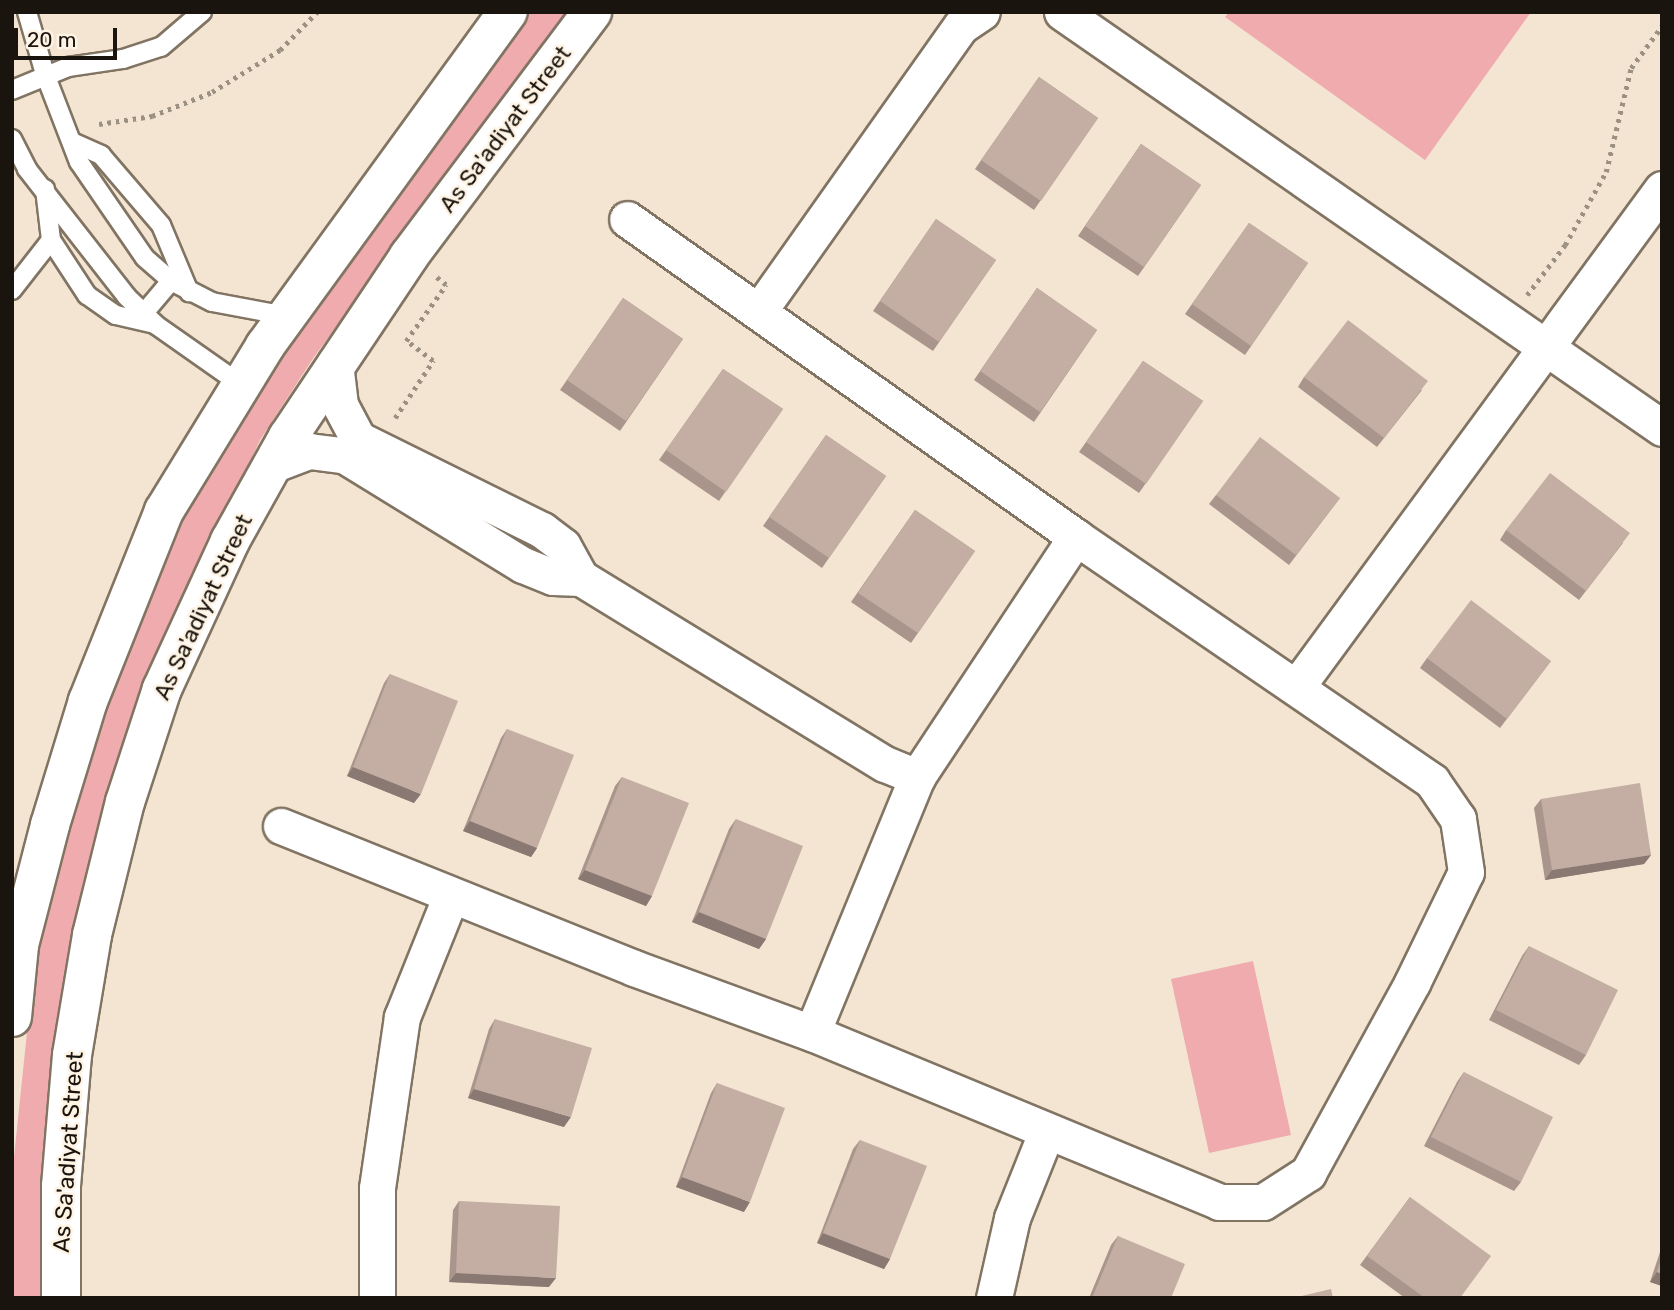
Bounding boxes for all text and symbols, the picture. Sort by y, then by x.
scale bar [18,14,121,58]
text: 20 m [27,27,76,52]
street label: As Sa'adiyat Street [433,40,577,218]
street label: As Sa'adiyat Street [148,510,258,704]
street label: As Sa'adiyat Street [47,1051,89,1253]

